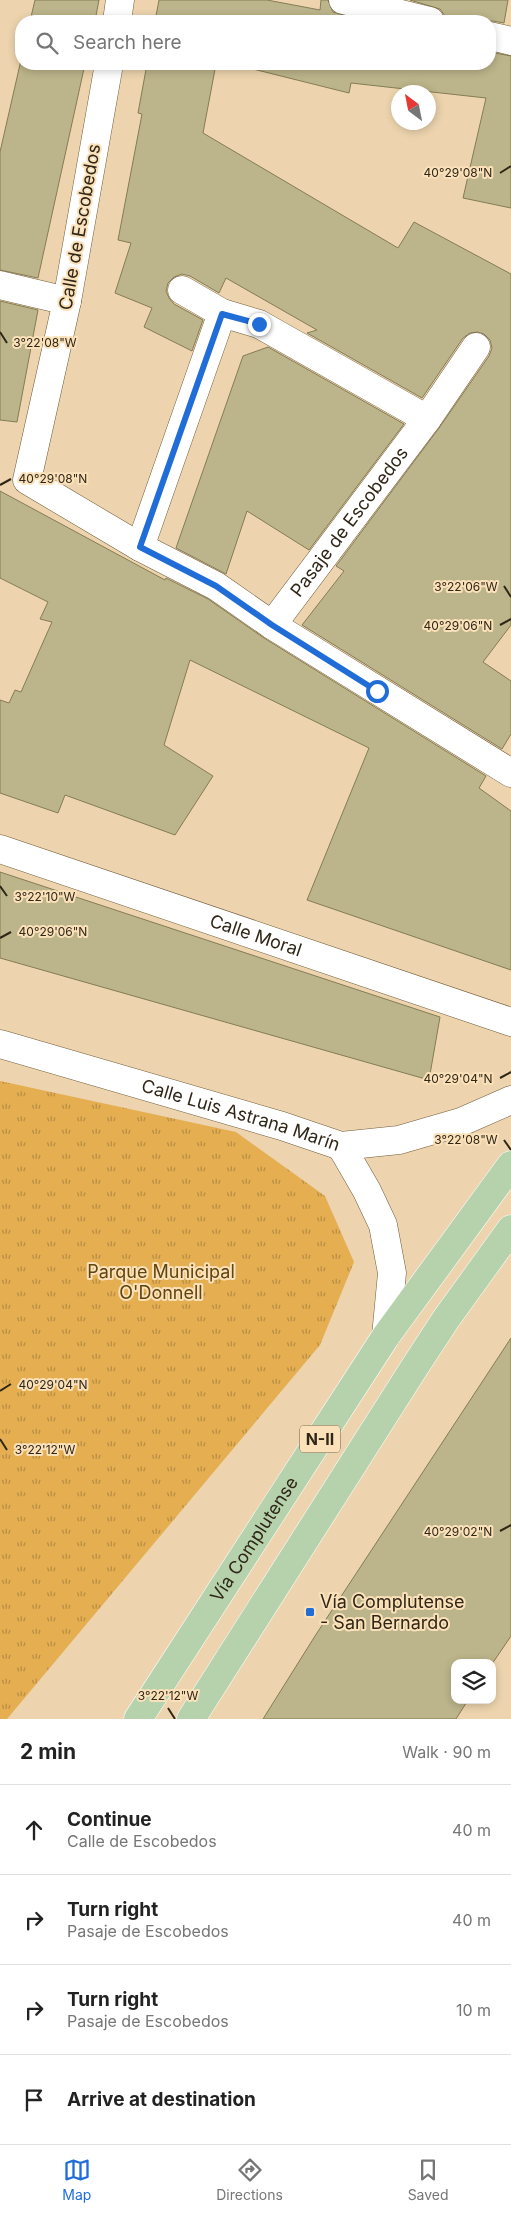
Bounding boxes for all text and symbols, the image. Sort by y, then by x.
search box [15,15,496,70]
icon: search [33,29,61,57]
text: Search here [73,31,182,54]
north arrow [391,85,436,130]
street label: Calle de Escobedos [55,142,104,312]
text: 40°29'08"N [424,165,492,180]
route end [248,313,271,336]
text: 3°22'08"W [13,335,77,350]
street label: Pasaje de Escobedos [286,443,412,601]
text: 40°29'08"N [19,471,87,486]
text: 3°22'06"W [434,579,498,594]
text: 40°29'06"N [424,618,492,633]
route start [366,680,389,703]
text: 3°22'10"W [15,889,76,904]
street label: Calle Moral [207,910,305,960]
text: 40°29'06"N [19,924,87,939]
text: 40°29'04"N [423,1071,493,1086]
street label: Calle Luis Astrana Marín [139,1075,343,1155]
text: 3°22'08"W [434,1132,498,1147]
park label: Parque Municipal O'Donnell [87,1261,235,1303]
text: 40°29'04"N [18,1377,88,1392]
road number: N-II [300,1426,340,1452]
text: 3°22'12"W [15,1442,75,1457]
street label: Vía Complutense [206,1473,302,1605]
text: 40°29'02"N [424,1524,492,1539]
place label: Vía Complutense - San Bernardo [320,1591,465,1633]
marker: Vía Complutense - San Bernardo [304,1606,316,1618]
map controls [451,1659,496,1704]
button: layers [451,1659,496,1704]
text: 3°22'12"W [138,1688,198,1703]
text: 2 min [20,1739,76,1764]
text: Walk · 90 m [402,1742,491,1762]
text: Continue [67,1808,152,1831]
icon: ahead [20,1816,48,1844]
text: 40 m [452,1820,491,1840]
text: Calle de Escobedos [67,1831,217,1851]
text: Turn right [67,1898,158,1921]
icon: right [20,1906,48,1934]
text: 40 m [452,1910,491,1930]
text: Pasaje de Escobedos [67,1921,229,1941]
text: Turn right [67,1988,158,2011]
icon: right [20,1996,48,2024]
text: 10 m [456,2000,491,2020]
text: Pasaje de Escobedos [67,2011,229,2031]
icon: arrive [20,2086,48,2114]
text: Arrive at destination [67,2088,256,2111]
tab: Map [62,2156,91,2203]
tab: Directions [216,2156,283,2203]
tab: Saved [408,2156,449,2203]

